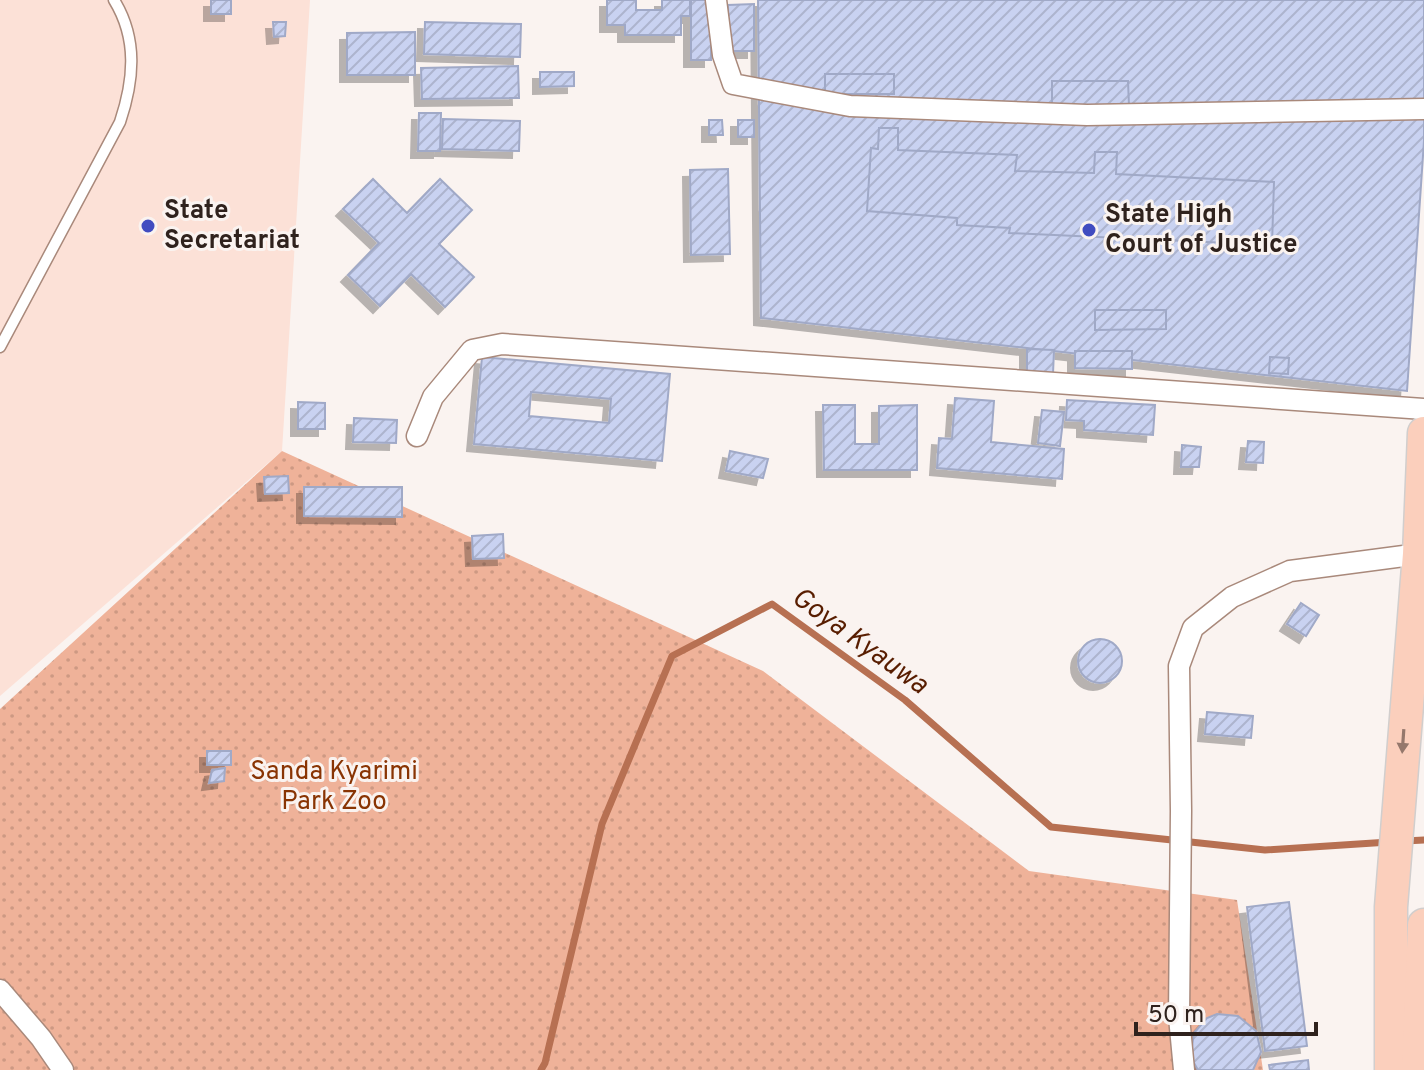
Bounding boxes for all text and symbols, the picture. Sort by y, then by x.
place label: State Secretariat [164,195,300,258]
place label: State High Court of Justice [1105,199,1298,262]
marker: State Secretariat [139,217,157,235]
marker: State High Court of Justice [1080,221,1098,239]
water label: Goya Kyauwa [783,580,935,704]
one-way arrow [1397,729,1410,754]
park label: Sanda Kyarimi Park Zoo [250,756,418,819]
scale bar [1136,986,1316,1036]
text: 50 m [1148,1001,1204,1031]

